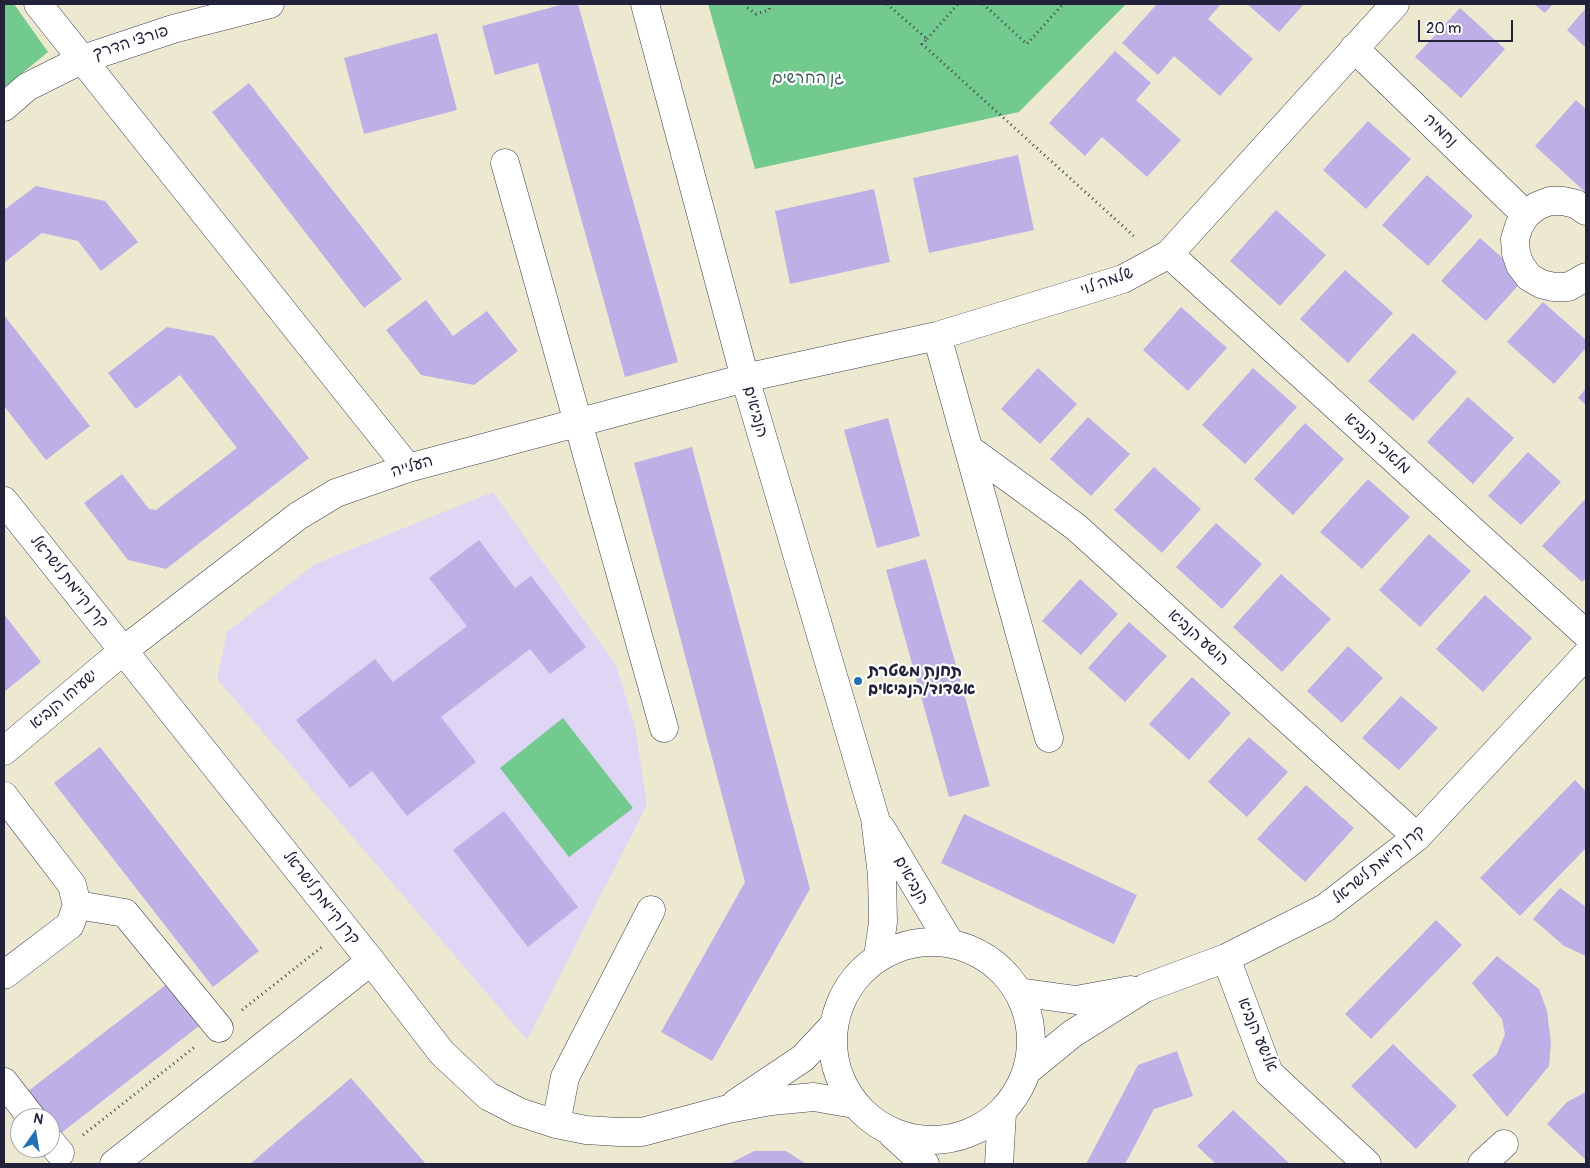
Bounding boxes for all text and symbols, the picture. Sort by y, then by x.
scale bar [1420,10,1515,42]
text: 20 m [1426,19,1461,38]
street label: פורצי הדרך [91,22,171,64]
park label: גן החרשים [772,69,844,89]
street label: נחמיה [1419,110,1461,152]
street label: שלמה לוי [1078,264,1136,300]
street label: הנביאים [738,384,772,440]
street label: מלאכי הנביא [1340,409,1414,479]
street label: העלייה [389,452,435,482]
street label: קרן קיימת לישראל [26,532,112,632]
street label: הושע הנביא [1163,606,1233,670]
place label: תחנת משטרת אשדוד/הנביאים [868,662,975,700]
street label: ישעיהו הנביא [26,666,102,734]
marker: תחנת משטרת אשדוד/הנביאים [852,675,864,687]
street label: קרן קיימת לישראל [1329,822,1429,908]
street label: קרן קיימת לישראל [278,847,364,949]
street label: הנביאים [889,853,933,909]
street label: אלישע הנביא [1233,995,1281,1075]
north arrow [10,1108,60,1158]
text: N [32,1110,45,1128]

